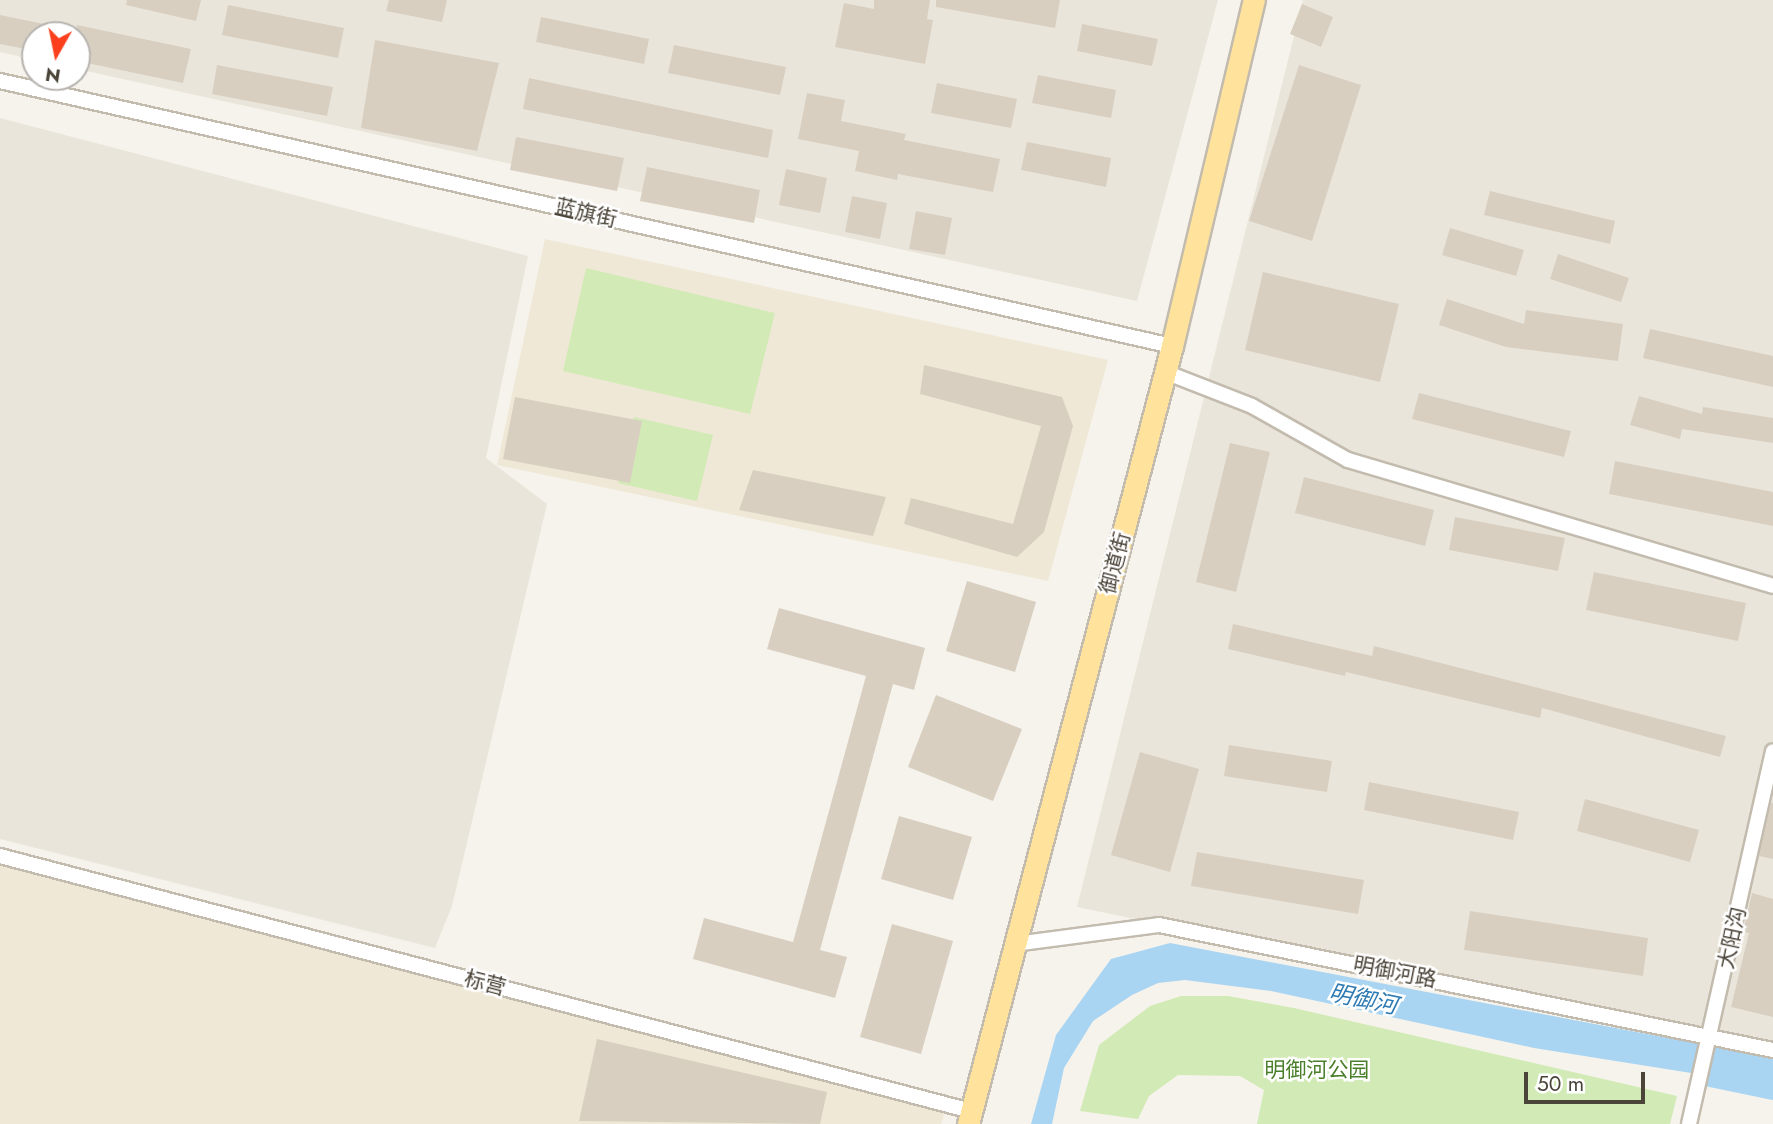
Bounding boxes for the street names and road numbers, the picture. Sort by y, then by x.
street label: 蓝旗街 [552,194,620,232]
street label: 御道街 [1095,529,1135,597]
street label: 大阳沟 [1713,905,1751,971]
street label: 明御河路 [1351,952,1439,992]
street label: 标营 [461,965,509,1001]

